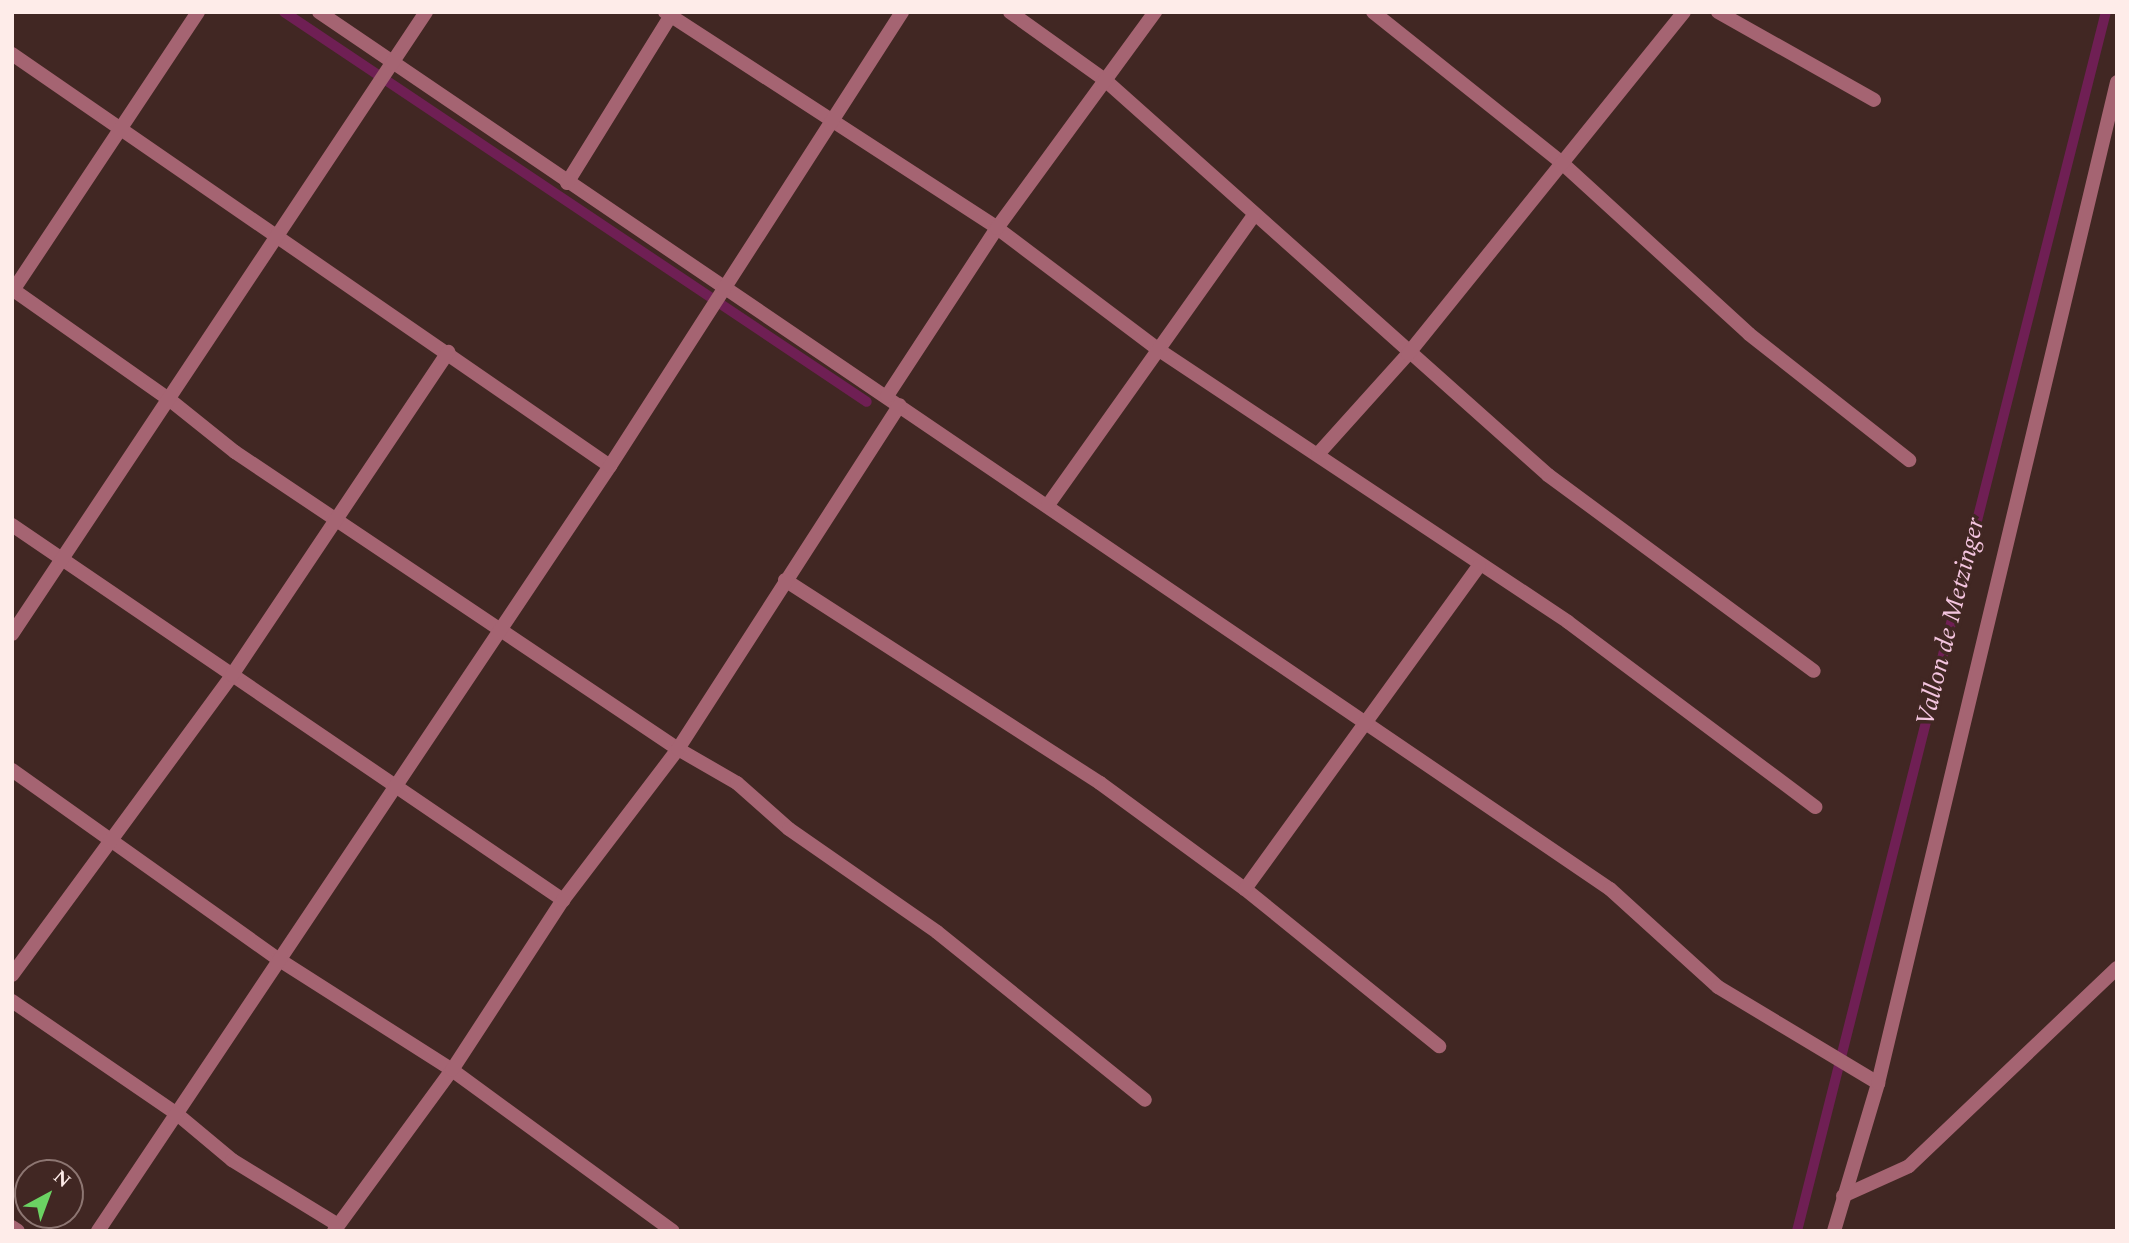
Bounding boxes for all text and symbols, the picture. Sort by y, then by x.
water label: Vallon de Metzinger [1910,515,1992,729]
north arrow [14,1159,84,1229]
text: N [46,1163,77,1195]

